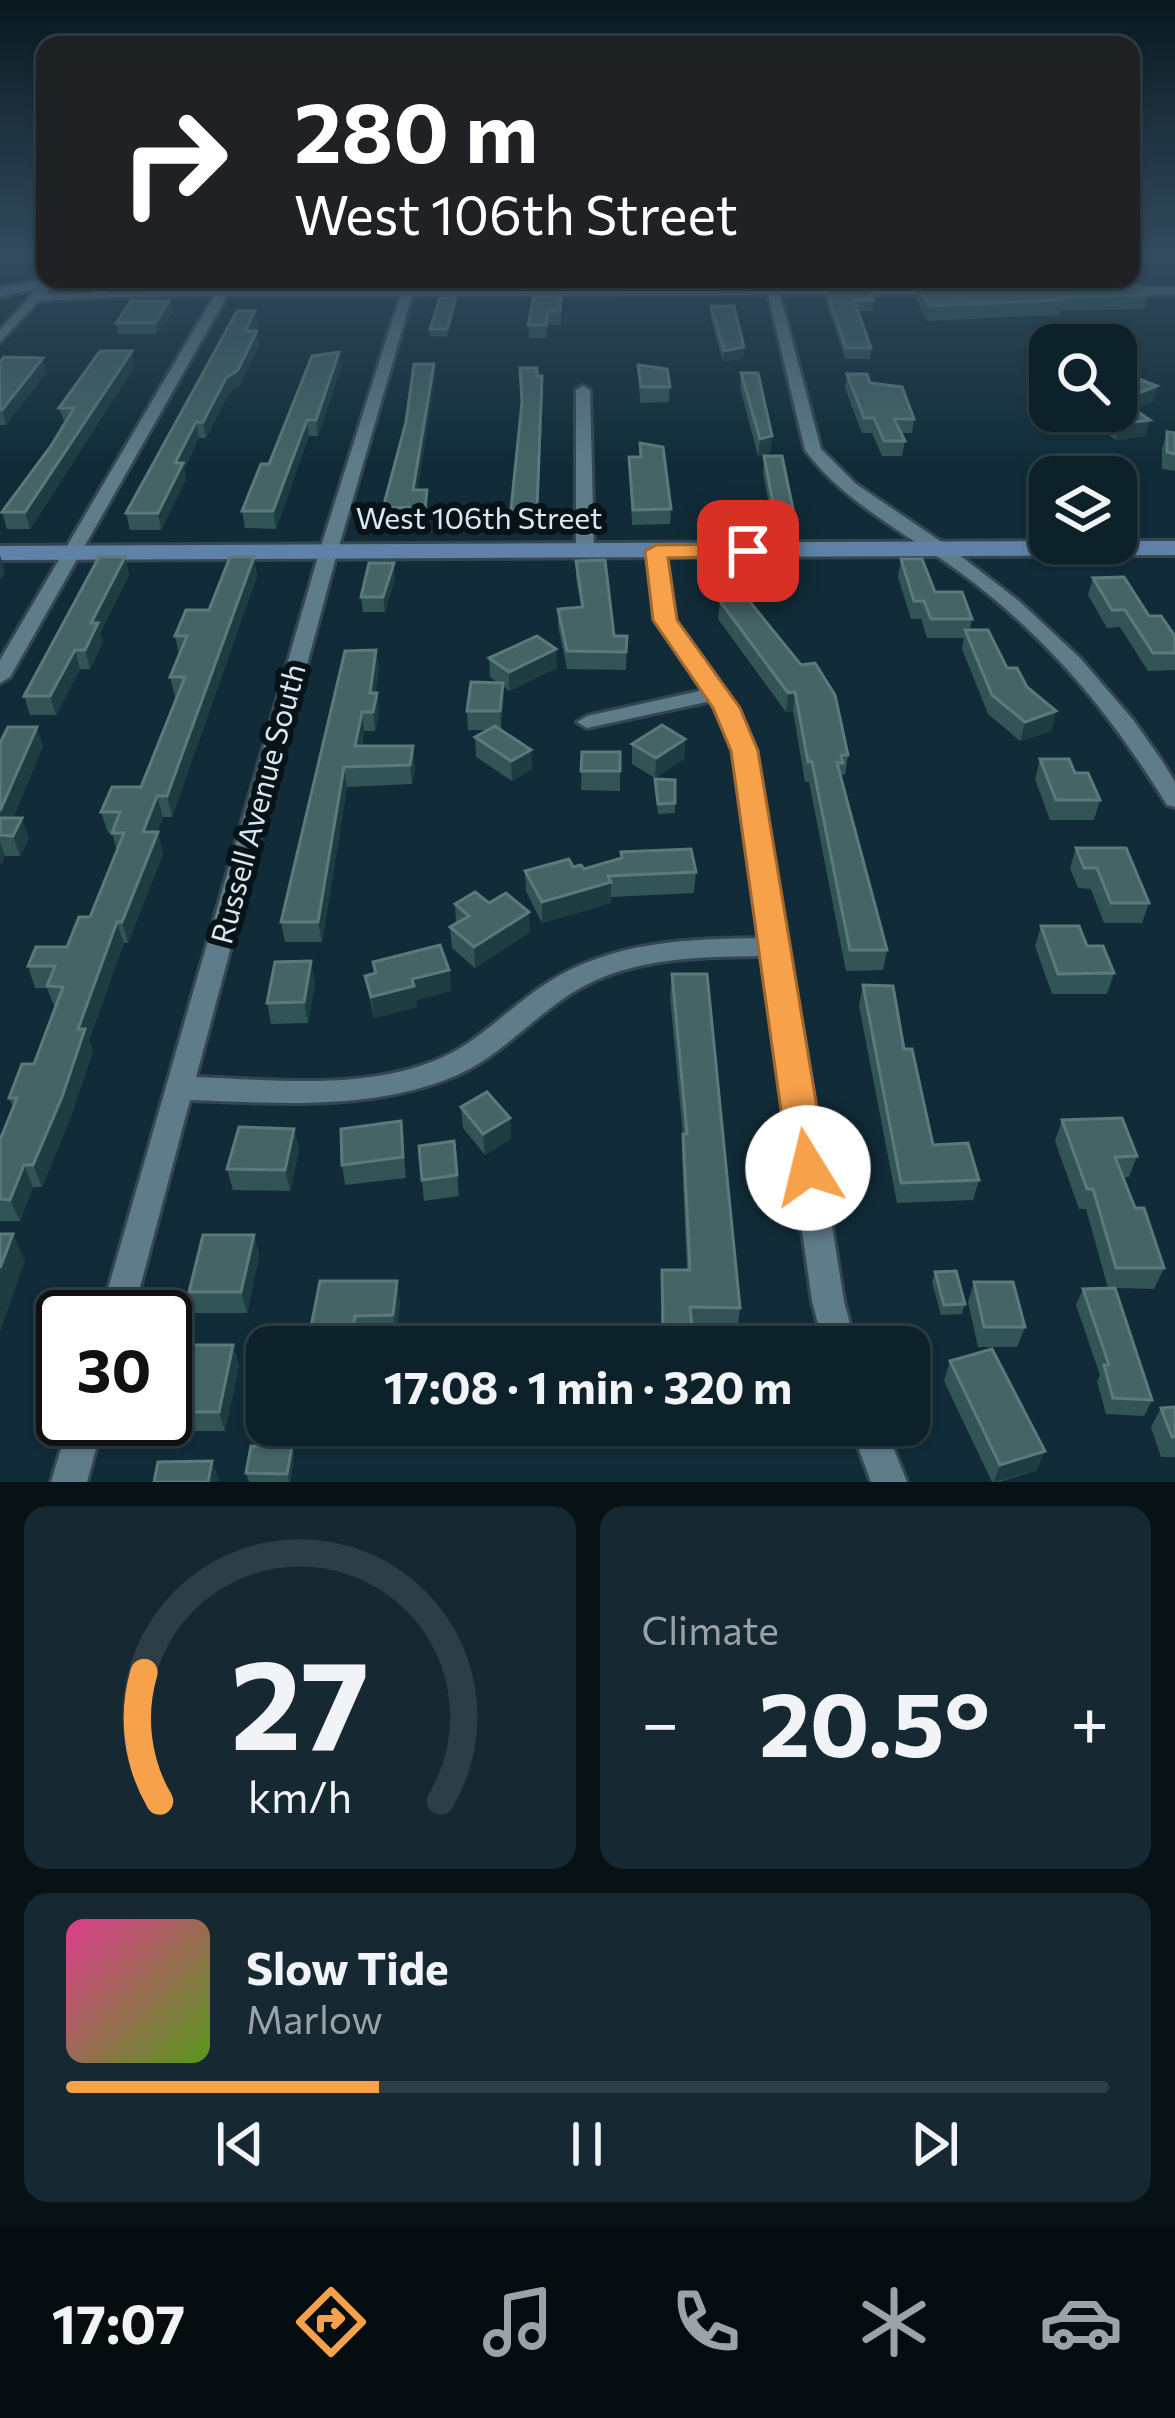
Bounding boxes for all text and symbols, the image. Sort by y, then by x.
text: 280 m [294,78,538,180]
icon: right [96,84,252,240]
text: West 106th Street [294,180,738,246]
map controls [1029,324,1137,564]
button: search [1029,324,1137,432]
button: layers [1029,456,1137,564]
street label: West 106th Street [356,498,602,535]
pin [697,500,799,602]
icon: arrive [715,518,781,584]
street label: Russell Avenue South [201,659,312,947]
position arrow [745,1105,871,1231]
speed limit sign: 30 [36,1290,192,1446]
text: 17:08 · 1 min · 320 m [384,1358,792,1413]
text: Climate [642,1605,779,1653]
text: 27 [230,1623,369,1776]
text: 20.5° [759,1665,990,1776]
text: − [642,1680,679,1761]
text: + [1070,1680,1109,1761]
text: km/h [248,1768,352,1821]
text: Slow Tide [246,1939,449,1994]
text: Marlow [246,1994,383,2042]
icon: previous [207,2111,273,2177]
icon: pause [554,2111,620,2177]
icon: next [902,2111,968,2177]
icon: directions [289,2280,373,2364]
icon: music [476,2280,560,2364]
icon: phone [664,2280,748,2364]
icon: climate [852,2280,936,2364]
icon: car [1039,2280,1123,2364]
text: 17:07 [52,2289,185,2355]

